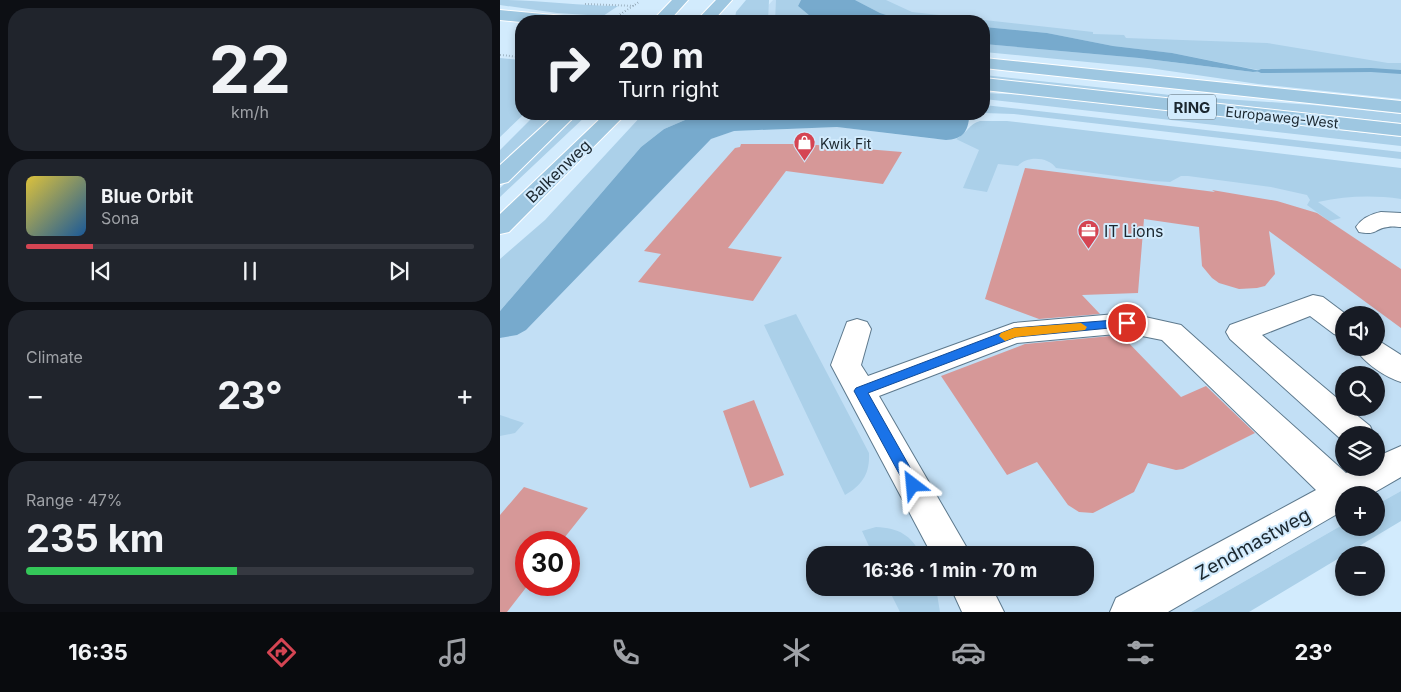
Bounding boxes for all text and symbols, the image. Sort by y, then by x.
text: 22 [209,30,291,109]
text: 20 m [618,34,704,76]
icon: right [535,35,600,100]
text: Turn right [618,76,719,102]
road number: RING [1168,94,1216,120]
text: km/h [231,102,269,122]
street label: Europaweg-West [1225,103,1340,131]
shop icon: Kwik Fit [792,131,816,162]
street label: Balkenweg [521,135,595,207]
place label: Kwik Fit [820,135,872,152]
text: Blue Orbit [101,185,193,208]
text: Sona [101,208,139,228]
office icon: IT Lions [1076,219,1100,250]
place label: IT Lions [1104,221,1164,241]
icon: previous [87,257,115,285]
icon: pause [236,257,264,285]
icon: next [385,257,413,285]
pin [1106,302,1148,344]
map controls [1335,306,1385,596]
button: sound [1335,306,1385,356]
icon: arrive [1113,309,1141,337]
text: Climate [26,347,83,367]
button: search [1335,366,1385,416]
text: 23° [217,372,283,418]
text: − [26,378,45,412]
text: + [455,378,474,412]
button: layers [1335,426,1385,476]
position arrow [886,458,938,510]
button: + [1335,486,1385,536]
text: Range · 47% [26,490,123,510]
street label: Zendmastweg [1192,503,1314,585]
text: 235 km [26,515,164,561]
speed limit sign: 30 [515,531,580,596]
button: − [1335,546,1385,596]
text: 16:36 · 1 min · 70 m [863,559,1037,582]
icon: directions [264,635,299,670]
icon: music [436,635,471,670]
icon: phone [608,635,643,670]
icon: climate [779,635,814,670]
icon: car [951,635,986,670]
icon: filters [1123,635,1158,670]
text: 16:35 [68,639,128,665]
text: 23° [1295,639,1333,665]

